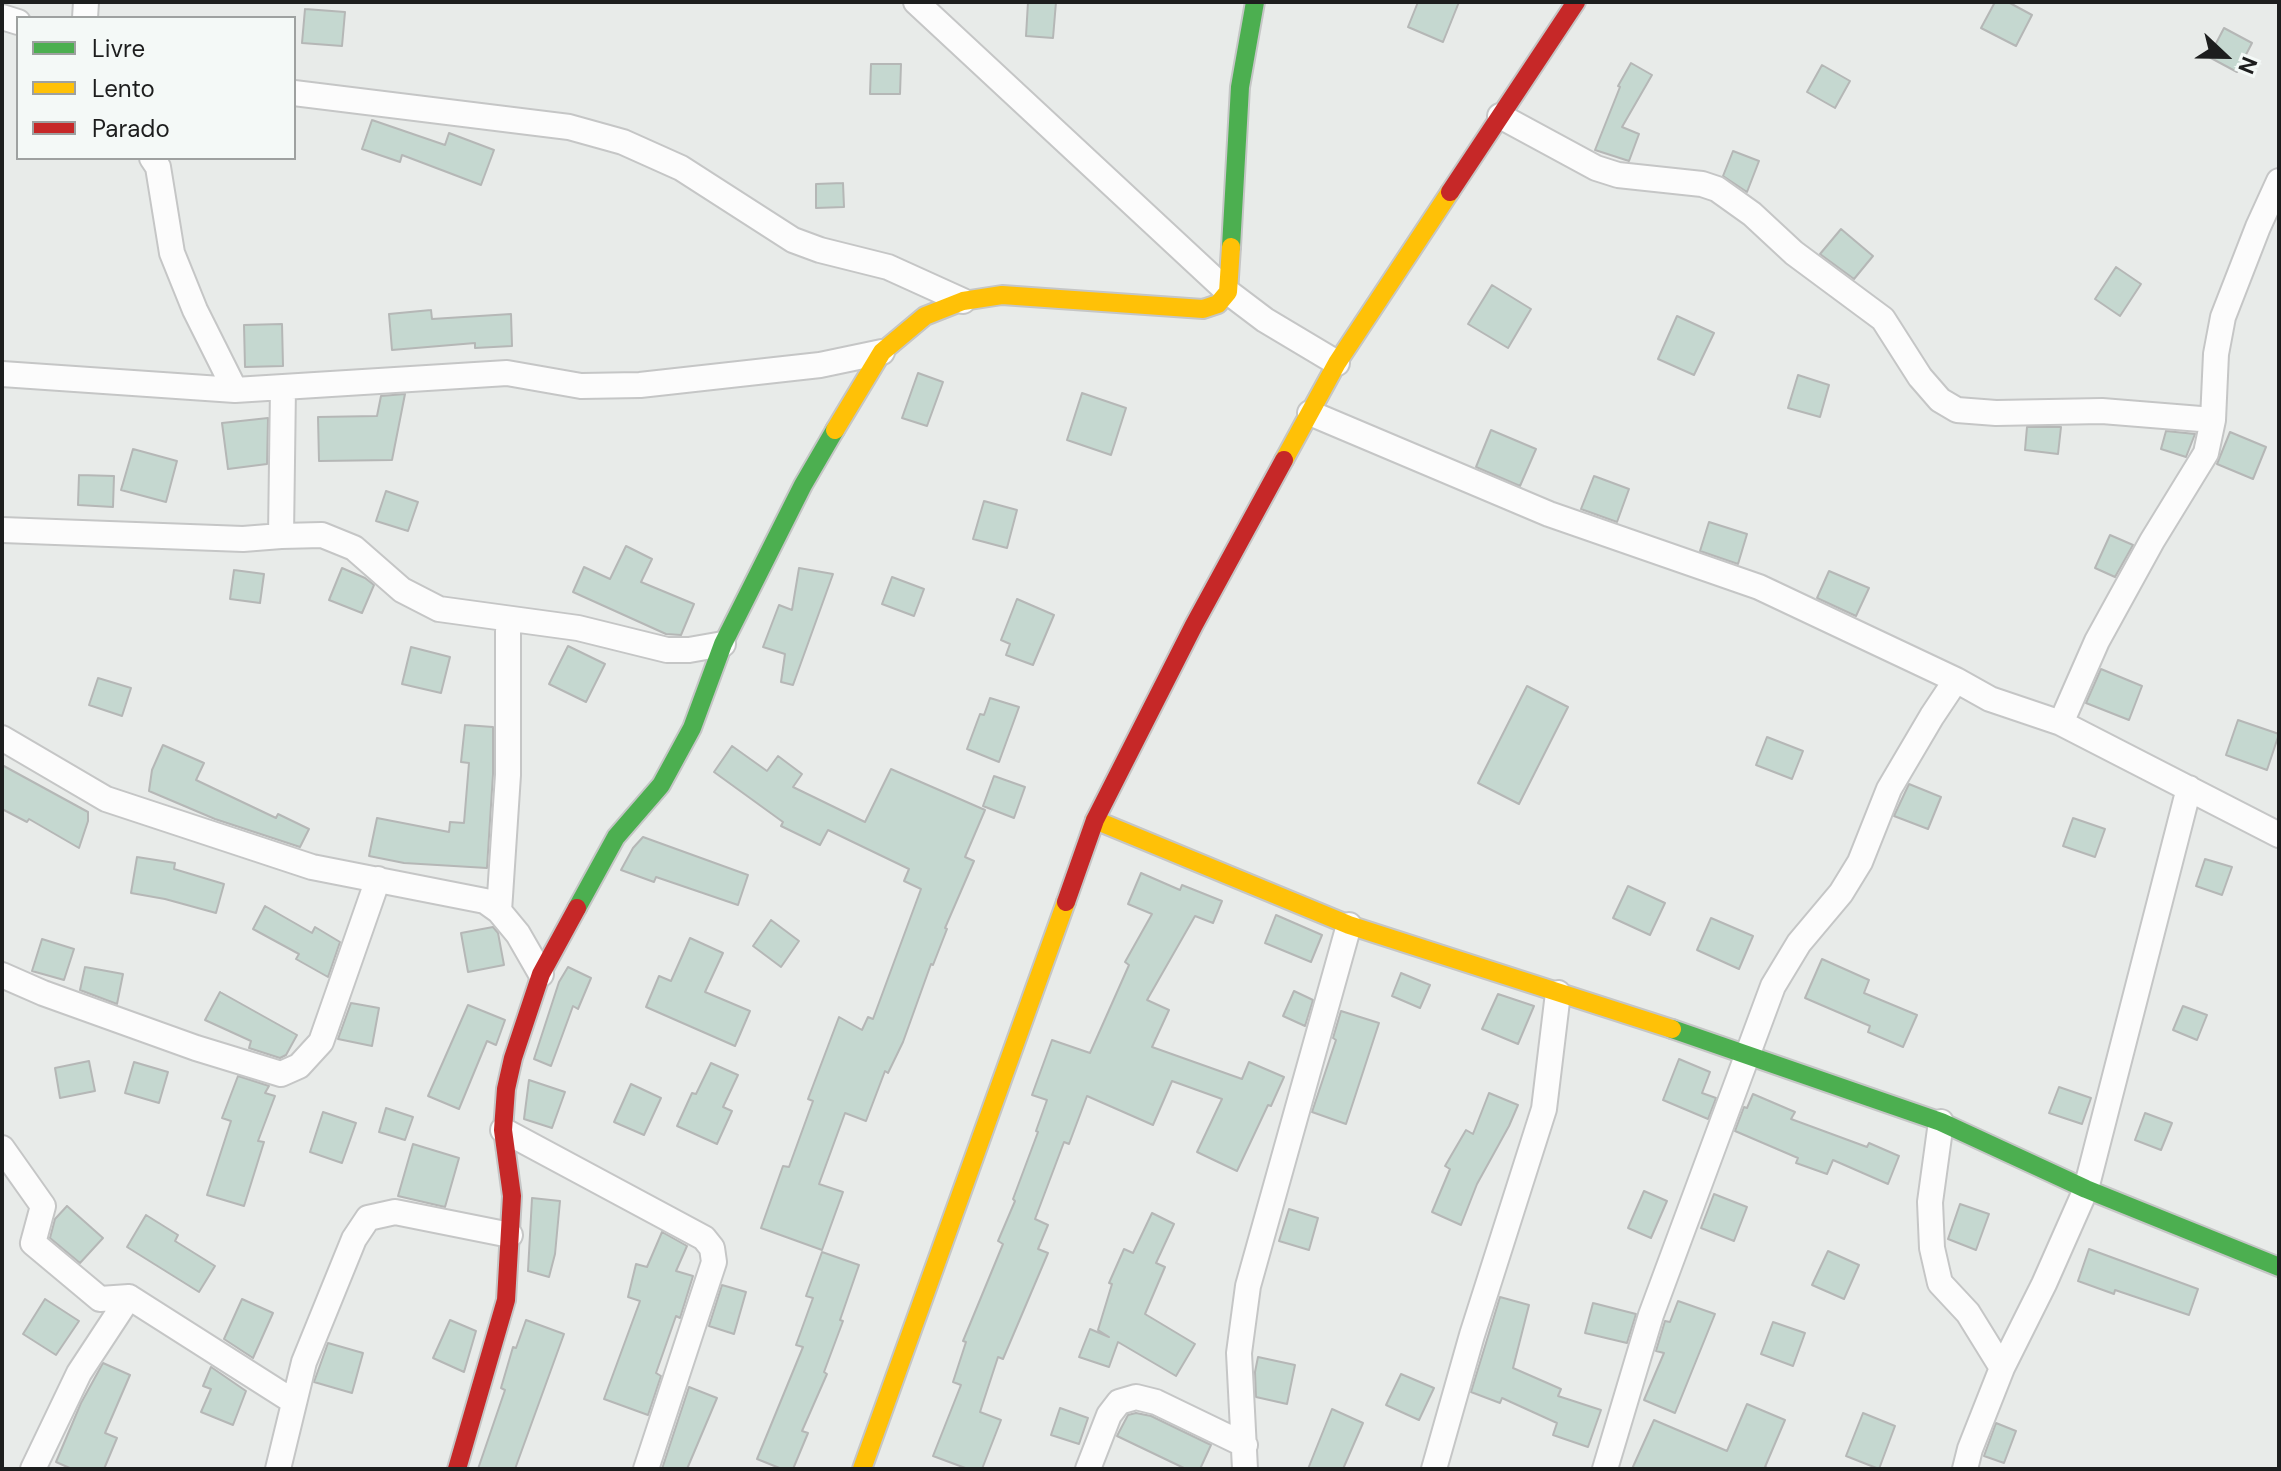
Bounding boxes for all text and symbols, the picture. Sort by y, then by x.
legend [16,16,296,160]
north arrow [2185,16,2265,96]
text: Livre [92,33,145,64]
text: N [2231,52,2264,78]
text: Lento [92,73,155,104]
text: Parado [92,113,170,144]

